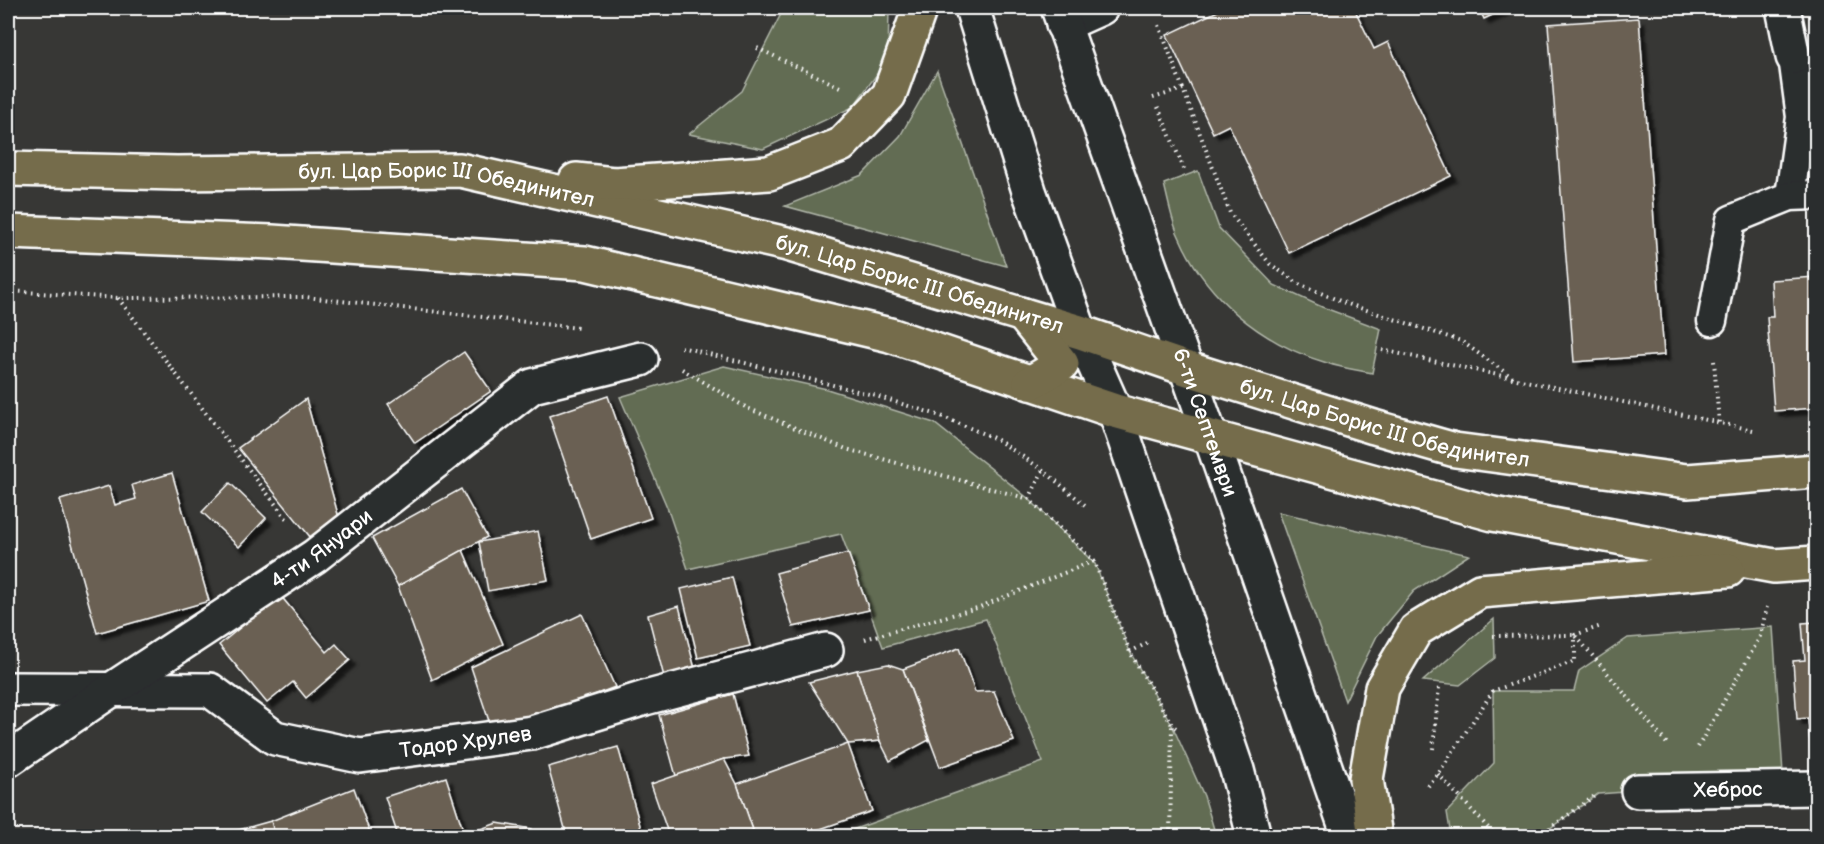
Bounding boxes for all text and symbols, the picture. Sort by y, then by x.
street label: бул. Цар Борис III Обединител [298,158,597,213]
street label: бул. Цар Борис III Обединител [774,229,1067,339]
street label: 6-ти Септември [1168,345,1243,500]
street label: бул. Цар Борис III Обединител [1237,373,1531,472]
street label: 4-ти Януари [266,503,377,594]
street label: Тодор Хрулев [398,721,533,763]
street label: Хеброс [1693,776,1763,803]

